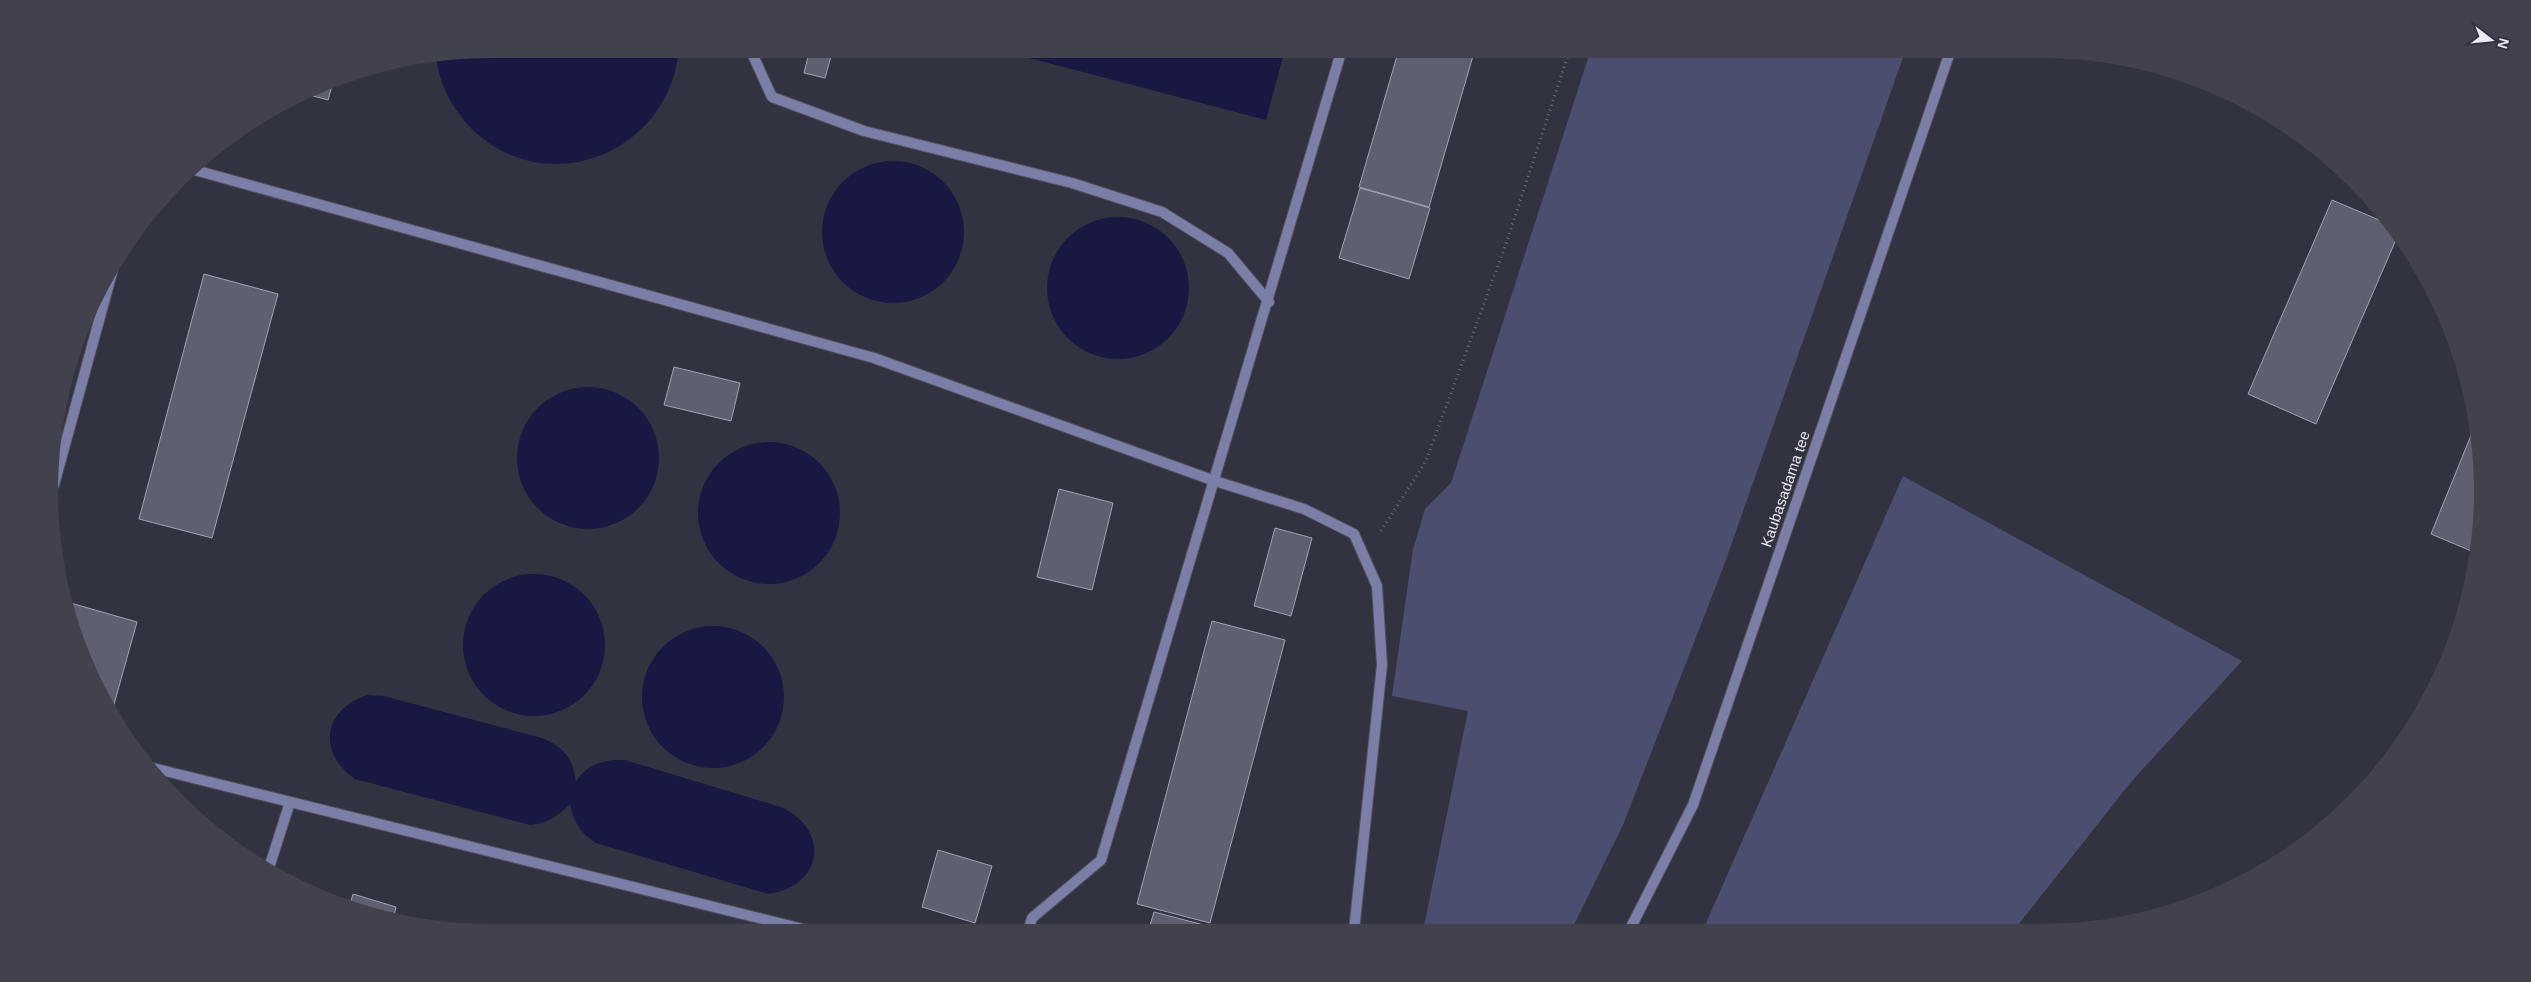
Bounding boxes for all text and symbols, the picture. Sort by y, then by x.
north arrow [2466,15,2516,65]
text: N [2494,37,2513,51]
street label: Kaubasadama tee [1757,429,1813,549]

